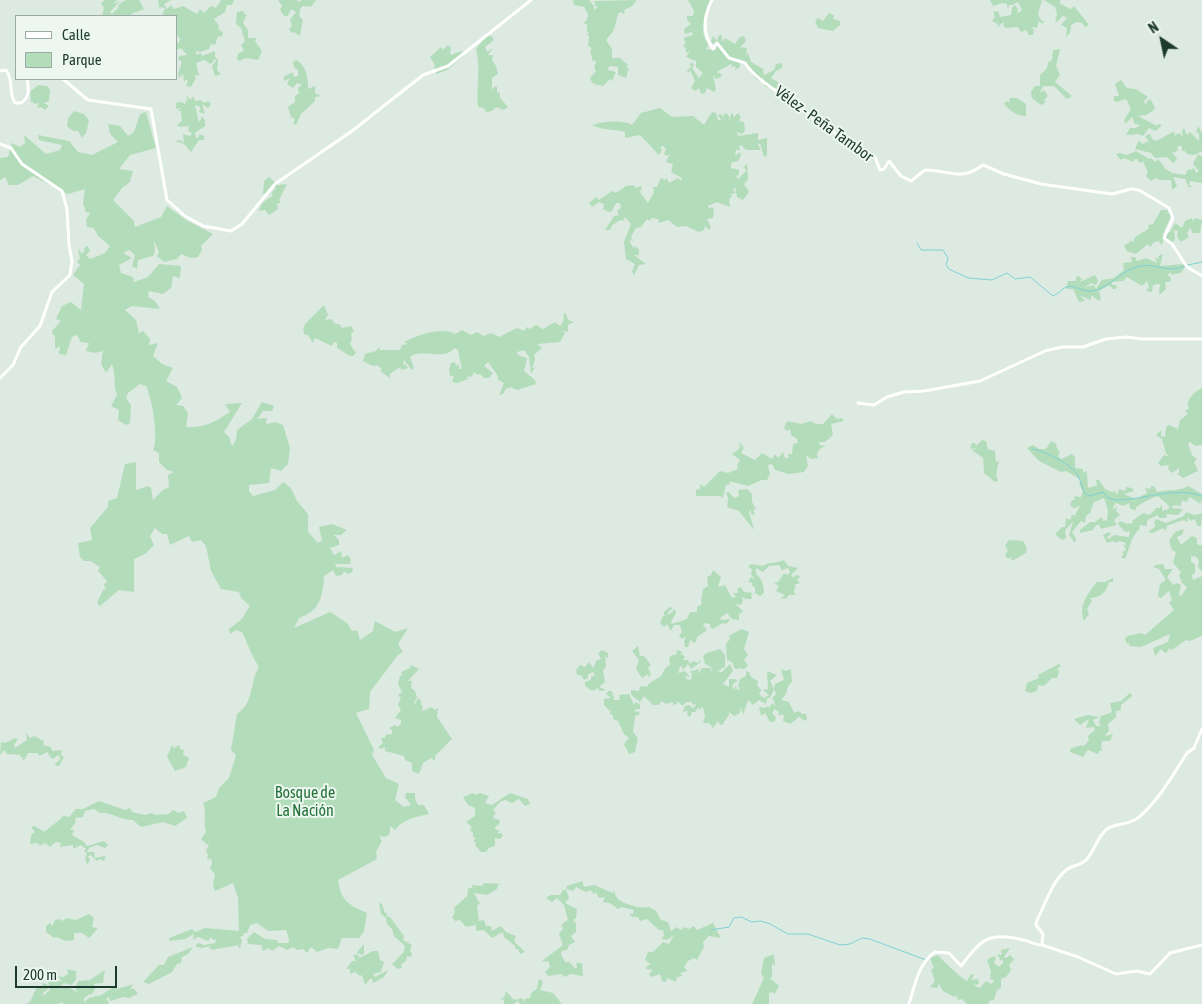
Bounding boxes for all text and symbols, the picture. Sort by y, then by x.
legend [15,15,178,80]
north arrow [1137,15,1187,65]
text: N [1146,19,1162,37]
text: Calle [62,26,90,43]
text: Parque [62,51,102,68]
street label: Vélez - Peña Tambor [771,82,877,166]
park label: Bosque de La Nación [275,783,335,821]
scale bar [18,956,120,988]
text: 200 m [23,966,57,983]

